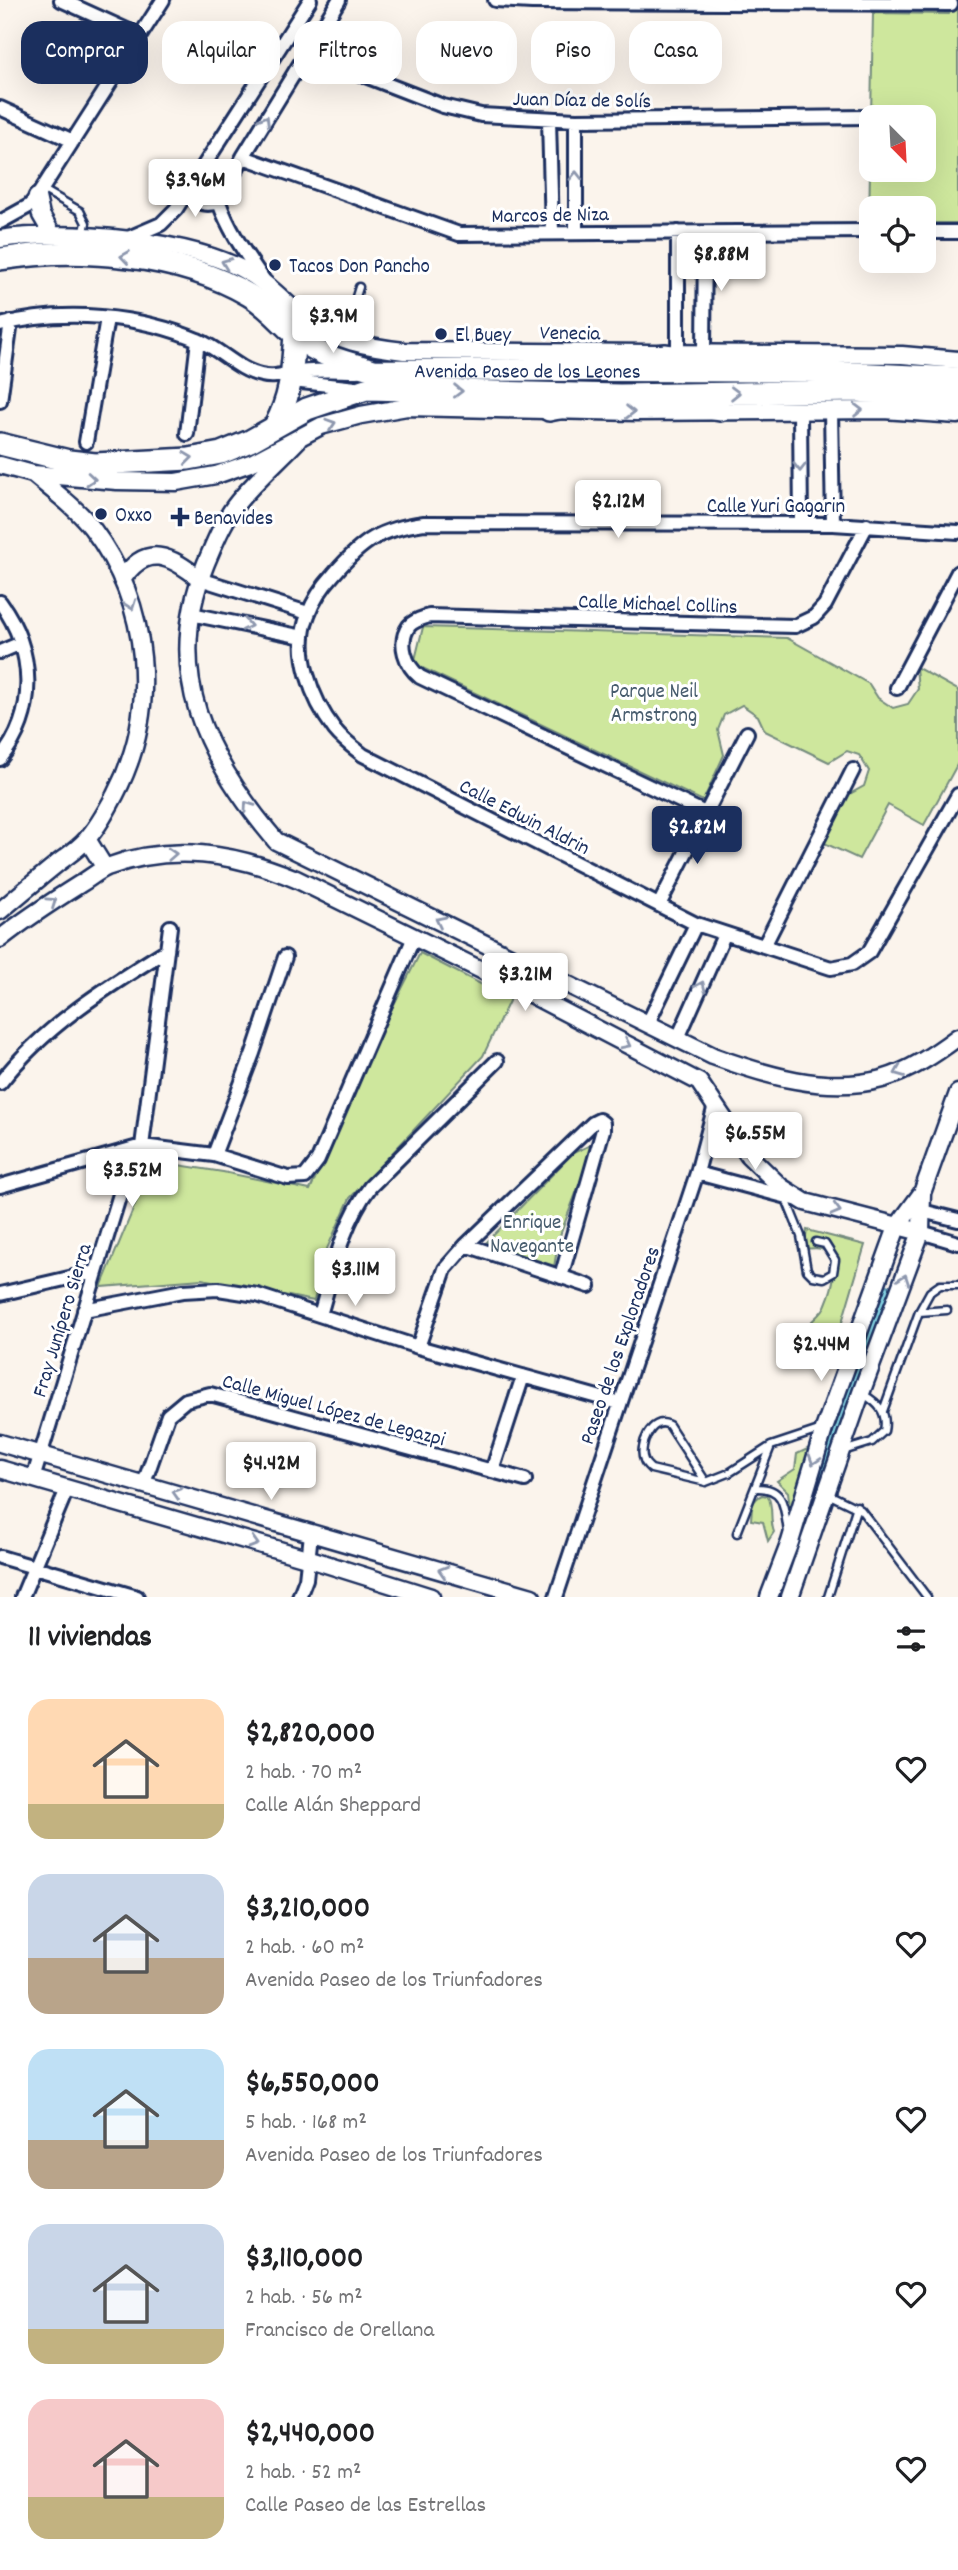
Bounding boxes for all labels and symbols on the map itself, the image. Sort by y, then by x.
street label: Juan Díaz de Solís [512,86,652,118]
north arrow [859,105,936,182]
one-way arrow [257,115,270,128]
pin: $3.96M [138,160,252,219]
one-way arrow [568,171,584,181]
street label: Marcos de Niza [491,201,610,233]
pin: $8.88M [664,233,778,293]
one-way arrow [119,250,131,265]
place label: Tacos Don Pancho [289,253,430,283]
one-way arrow [221,257,233,271]
marker: Tacos Don Pancho [267,257,283,273]
pin: $3.9M [284,296,382,355]
street label: Venecia [539,319,602,351]
place label: El Buey [455,322,512,352]
marker: El Buey [433,326,449,342]
street label: Avenida Paseo de los Leones [414,358,641,389]
one-way arrow [453,383,464,399]
one-way arrow [730,385,740,401]
one-way arrow [852,403,863,418]
one-way arrow [625,404,636,419]
one-way arrow [325,417,337,432]
one-way arrow [183,451,194,466]
one-way arrow [793,462,808,473]
one-way arrow [86,471,97,486]
pin: $2.12M [561,480,675,540]
street label: Calle Yuri Gagarin [707,493,845,523]
place label: Oxxo [115,502,152,532]
place label: Benavides [194,505,273,535]
marker: Oxxo [93,506,109,522]
marker: Benavides [172,509,188,525]
street label: Calle Michael Collins [578,588,738,624]
one-way arrow [123,598,137,610]
one-way arrow [241,617,253,632]
park label: Parque Neil Armstrong [610,678,698,732]
street label: Calle Edwin Aldrin [453,773,594,865]
one-way arrow [244,801,256,814]
pin: $2.82M [640,806,754,866]
one-way arrow [167,847,178,862]
one-way arrow [44,898,57,910]
one-way arrow [435,915,447,929]
pin: $3.21M [468,954,582,1013]
one-way arrow [693,981,707,993]
one-way arrow [619,1036,631,1049]
one-way arrow [894,1063,906,1077]
pin: $6.55M [698,1112,812,1172]
pin: $3.52M [75,1150,189,1209]
one-way arrow [830,1202,842,1217]
park label: Enrique Navegante [490,1209,574,1263]
street label: Fray Junípero Sierra [26,1239,102,1401]
street label: Paseo de los Exploradores [574,1243,670,1449]
pin: $3.11M [298,1248,412,1308]
one-way arrow [895,1274,909,1286]
pin: $2.44M [764,1324,878,1383]
street label: Calle Miguel López de Legazpi [218,1368,448,1456]
pin: $4.42M [214,1442,328,1502]
one-way arrow [807,1453,822,1465]
one-way arrow [172,1487,184,1502]
one-way arrow [247,1534,259,1549]
one-way arrow [437,1565,449,1580]

